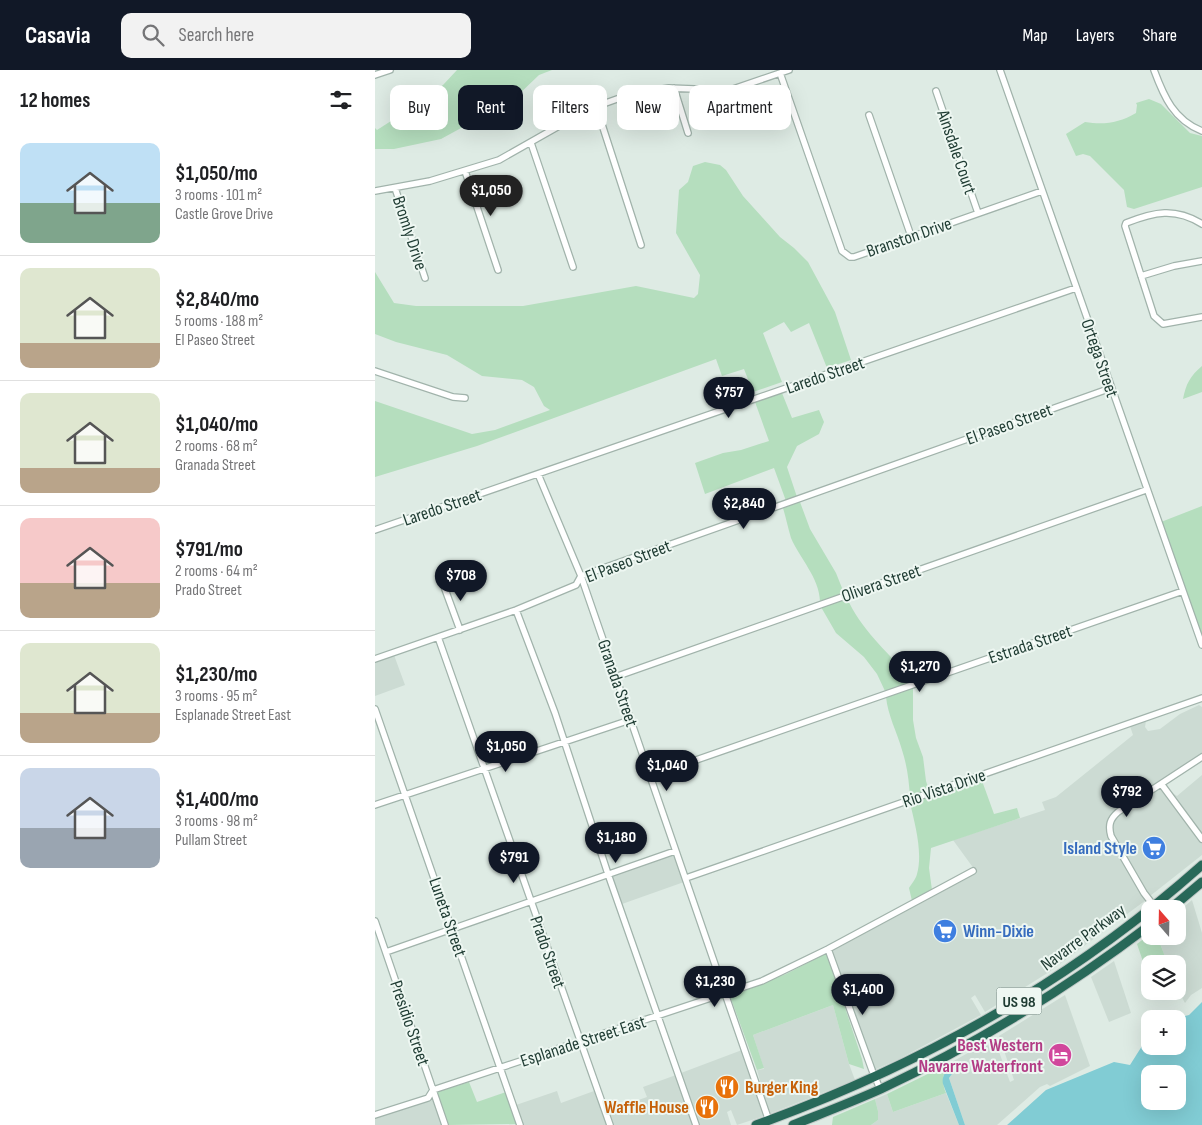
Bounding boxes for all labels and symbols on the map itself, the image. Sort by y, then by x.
street label: Ainsdale Court [932,106,981,197]
pin: $1,050 [450,174,532,217]
street label: Bromly Drive [388,194,431,273]
street label: Branston Drive [864,213,955,262]
street label: Ortega Street [1076,316,1123,401]
street label: Laredo Street [783,352,868,399]
pin: $757 [699,376,759,419]
street label: El Paseo Street [963,399,1055,450]
street label: Laredo Street [400,484,485,531]
pin: $2,840 [703,488,785,530]
street label: El Paseo Street [582,535,674,587]
pin: $708 [431,560,491,602]
street label: Olivera Street [839,560,924,607]
street label: Estrada Street [986,620,1075,668]
street label: Granada Street [593,637,642,730]
pin: $1,270 [879,650,961,693]
pin: $1,050 [465,730,547,773]
pin: $1,040 [626,750,708,792]
street label: Rio Vista Drive [900,764,988,812]
pin: $792 [1097,776,1157,818]
pin: $1,180 [575,822,657,864]
supermarket icon: Island Style [1141,835,1167,861]
place label: Island Style [1063,838,1137,859]
pin: $791 [484,842,544,884]
street label: Luneta Street [424,875,471,960]
street label: Navarre Parkway [1037,900,1130,975]
north arrow [1141,900,1186,945]
street label: Prado Street [525,913,570,992]
supermarket icon: Winn-Dixie [932,918,958,944]
place label: Winn-Dixie [963,921,1034,942]
pin: $1,230 [674,966,756,1008]
pin: $1,400 [822,974,904,1016]
street label: Presidio Street [385,978,434,1069]
road number: US 98 [997,988,1041,1014]
street label: Esplanade Street East [518,1011,649,1072]
place label: Best Western Navarre Waterfront [918,1035,1043,1077]
hotel icon: Best Western Navarre Waterfront [1047,1042,1073,1068]
restaurant icon: Burger King [714,1074,740,1100]
place label: Burger King [745,1077,819,1098]
restaurant icon: Waffle House [694,1094,720,1120]
place label: Waffle House [604,1097,689,1118]

